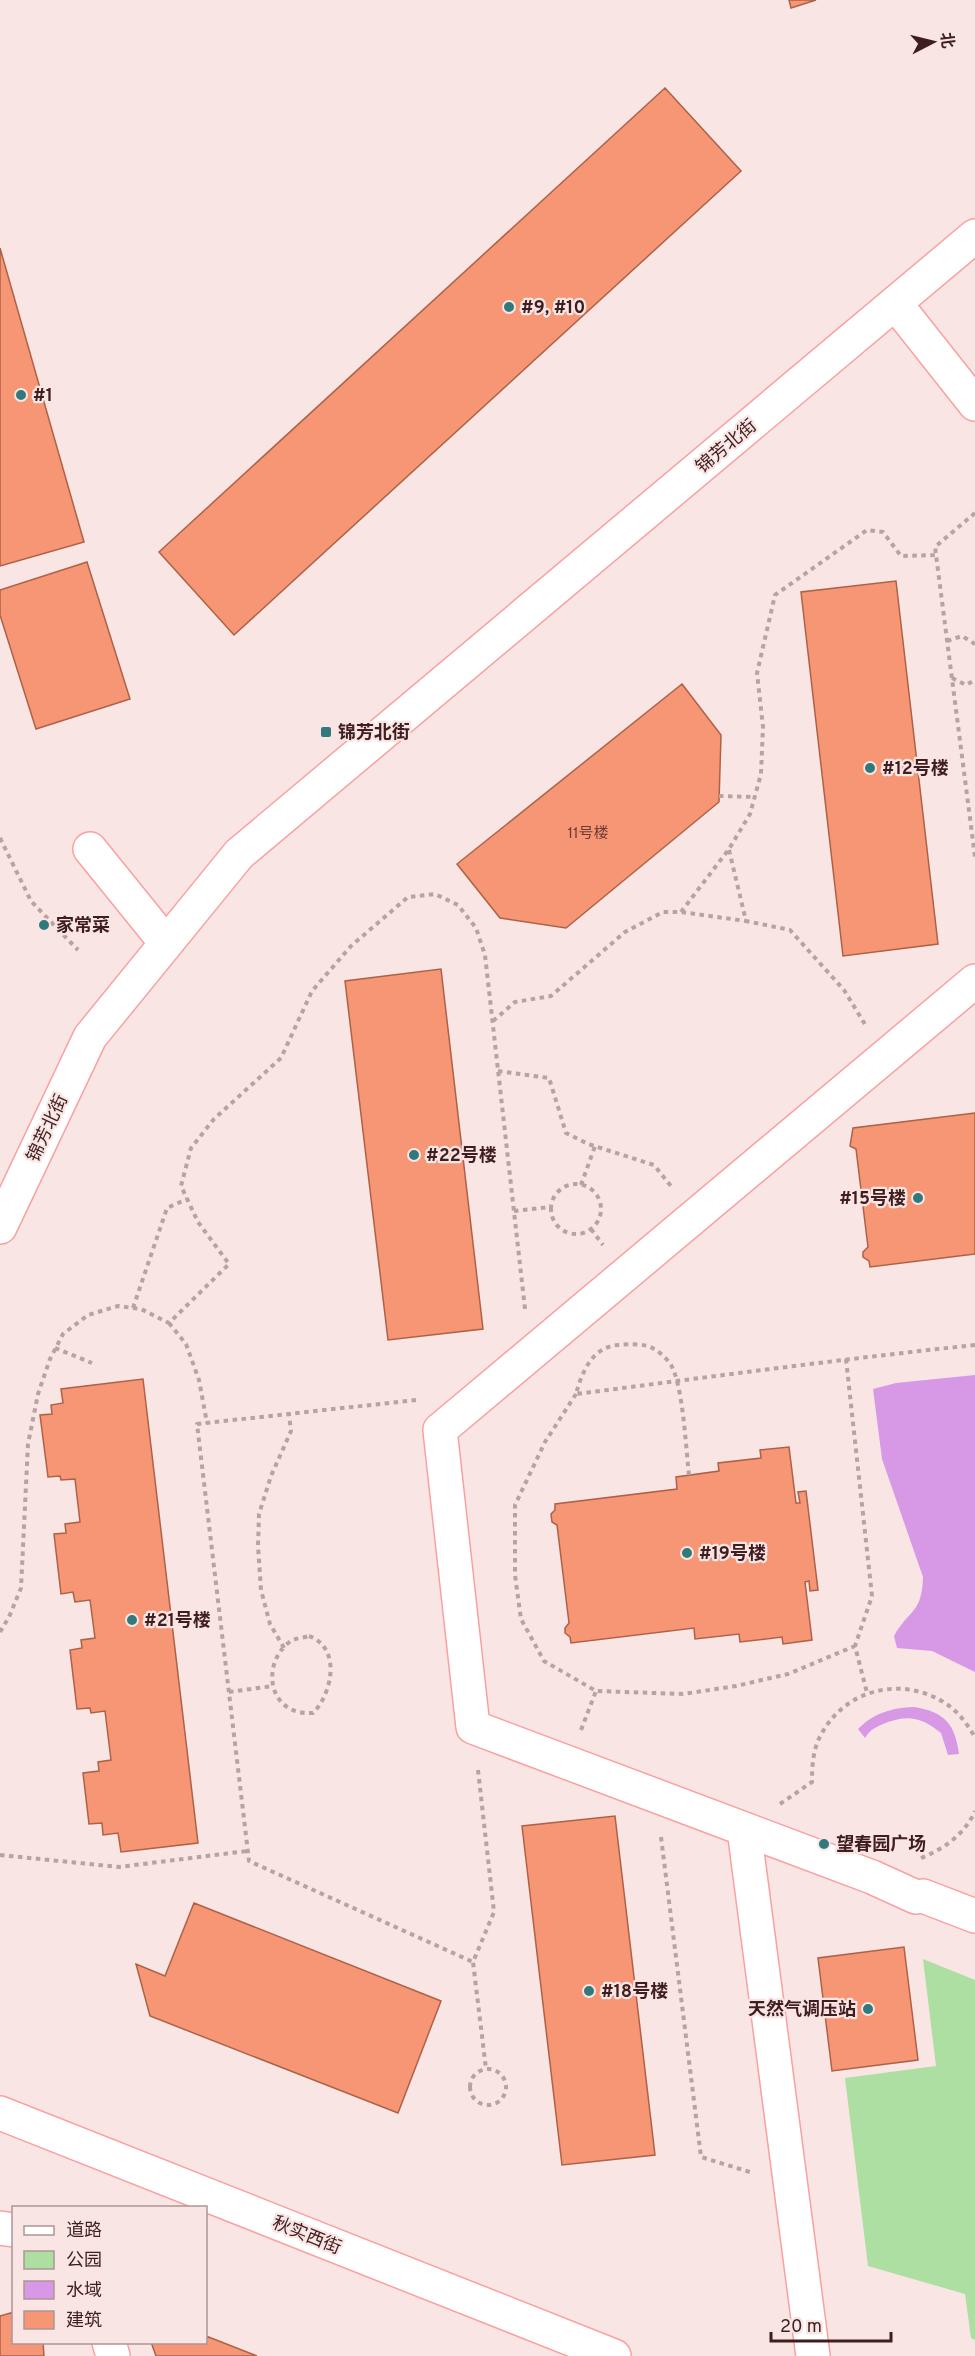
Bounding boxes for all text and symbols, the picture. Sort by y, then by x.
north arrow [903,12,963,72]
text: 北 [935,31,957,50]
place label: #9, #10 [521,297,585,320]
marker: #9, #10 [502,300,516,314]
place label: #1 [33,385,53,408]
marker: #1 [14,388,28,402]
street label: 锦芳北街 [692,415,762,479]
place label: 锦芳北街 [338,722,410,745]
marker: 锦芳北街 [319,725,333,739]
place label: #12号楼 [882,758,949,781]
marker: #12号楼 [863,761,877,775]
house number: 11号楼 [567,825,609,844]
place label: 家常菜 [56,915,110,938]
marker: 家常菜 [37,918,51,932]
street label: 锦芳北街 [23,1091,74,1166]
place label: #22号楼 [426,1145,497,1168]
marker: #22号楼 [407,1148,421,1162]
place label: #15号楼 [839,1188,906,1211]
marker: #15号楼 [911,1191,925,1205]
place label: #19号楼 [699,1543,766,1566]
marker: #19号楼 [680,1546,694,1560]
place label: #21号楼 [144,1610,211,1633]
marker: #21号楼 [125,1613,139,1627]
place label: 望春园广场 [836,1834,926,1857]
marker: 望春园广场 [817,1837,831,1851]
place label: #18号楼 [601,1981,668,2004]
marker: #18号楼 [582,1984,596,1998]
place label: 天然气调压站 [748,1999,856,2022]
marker: 天然气调压站 [861,2002,875,2016]
legend [12,2206,207,2344]
street label: 秋实西街 [269,2212,344,2261]
text: 道路 [66,2220,102,2243]
text: 公园 [66,2250,102,2273]
text: 水域 [66,2280,102,2303]
scale bar [771,2305,891,2343]
text: 建筑 [66,2310,102,2333]
text: 20 m [780,2316,822,2339]

